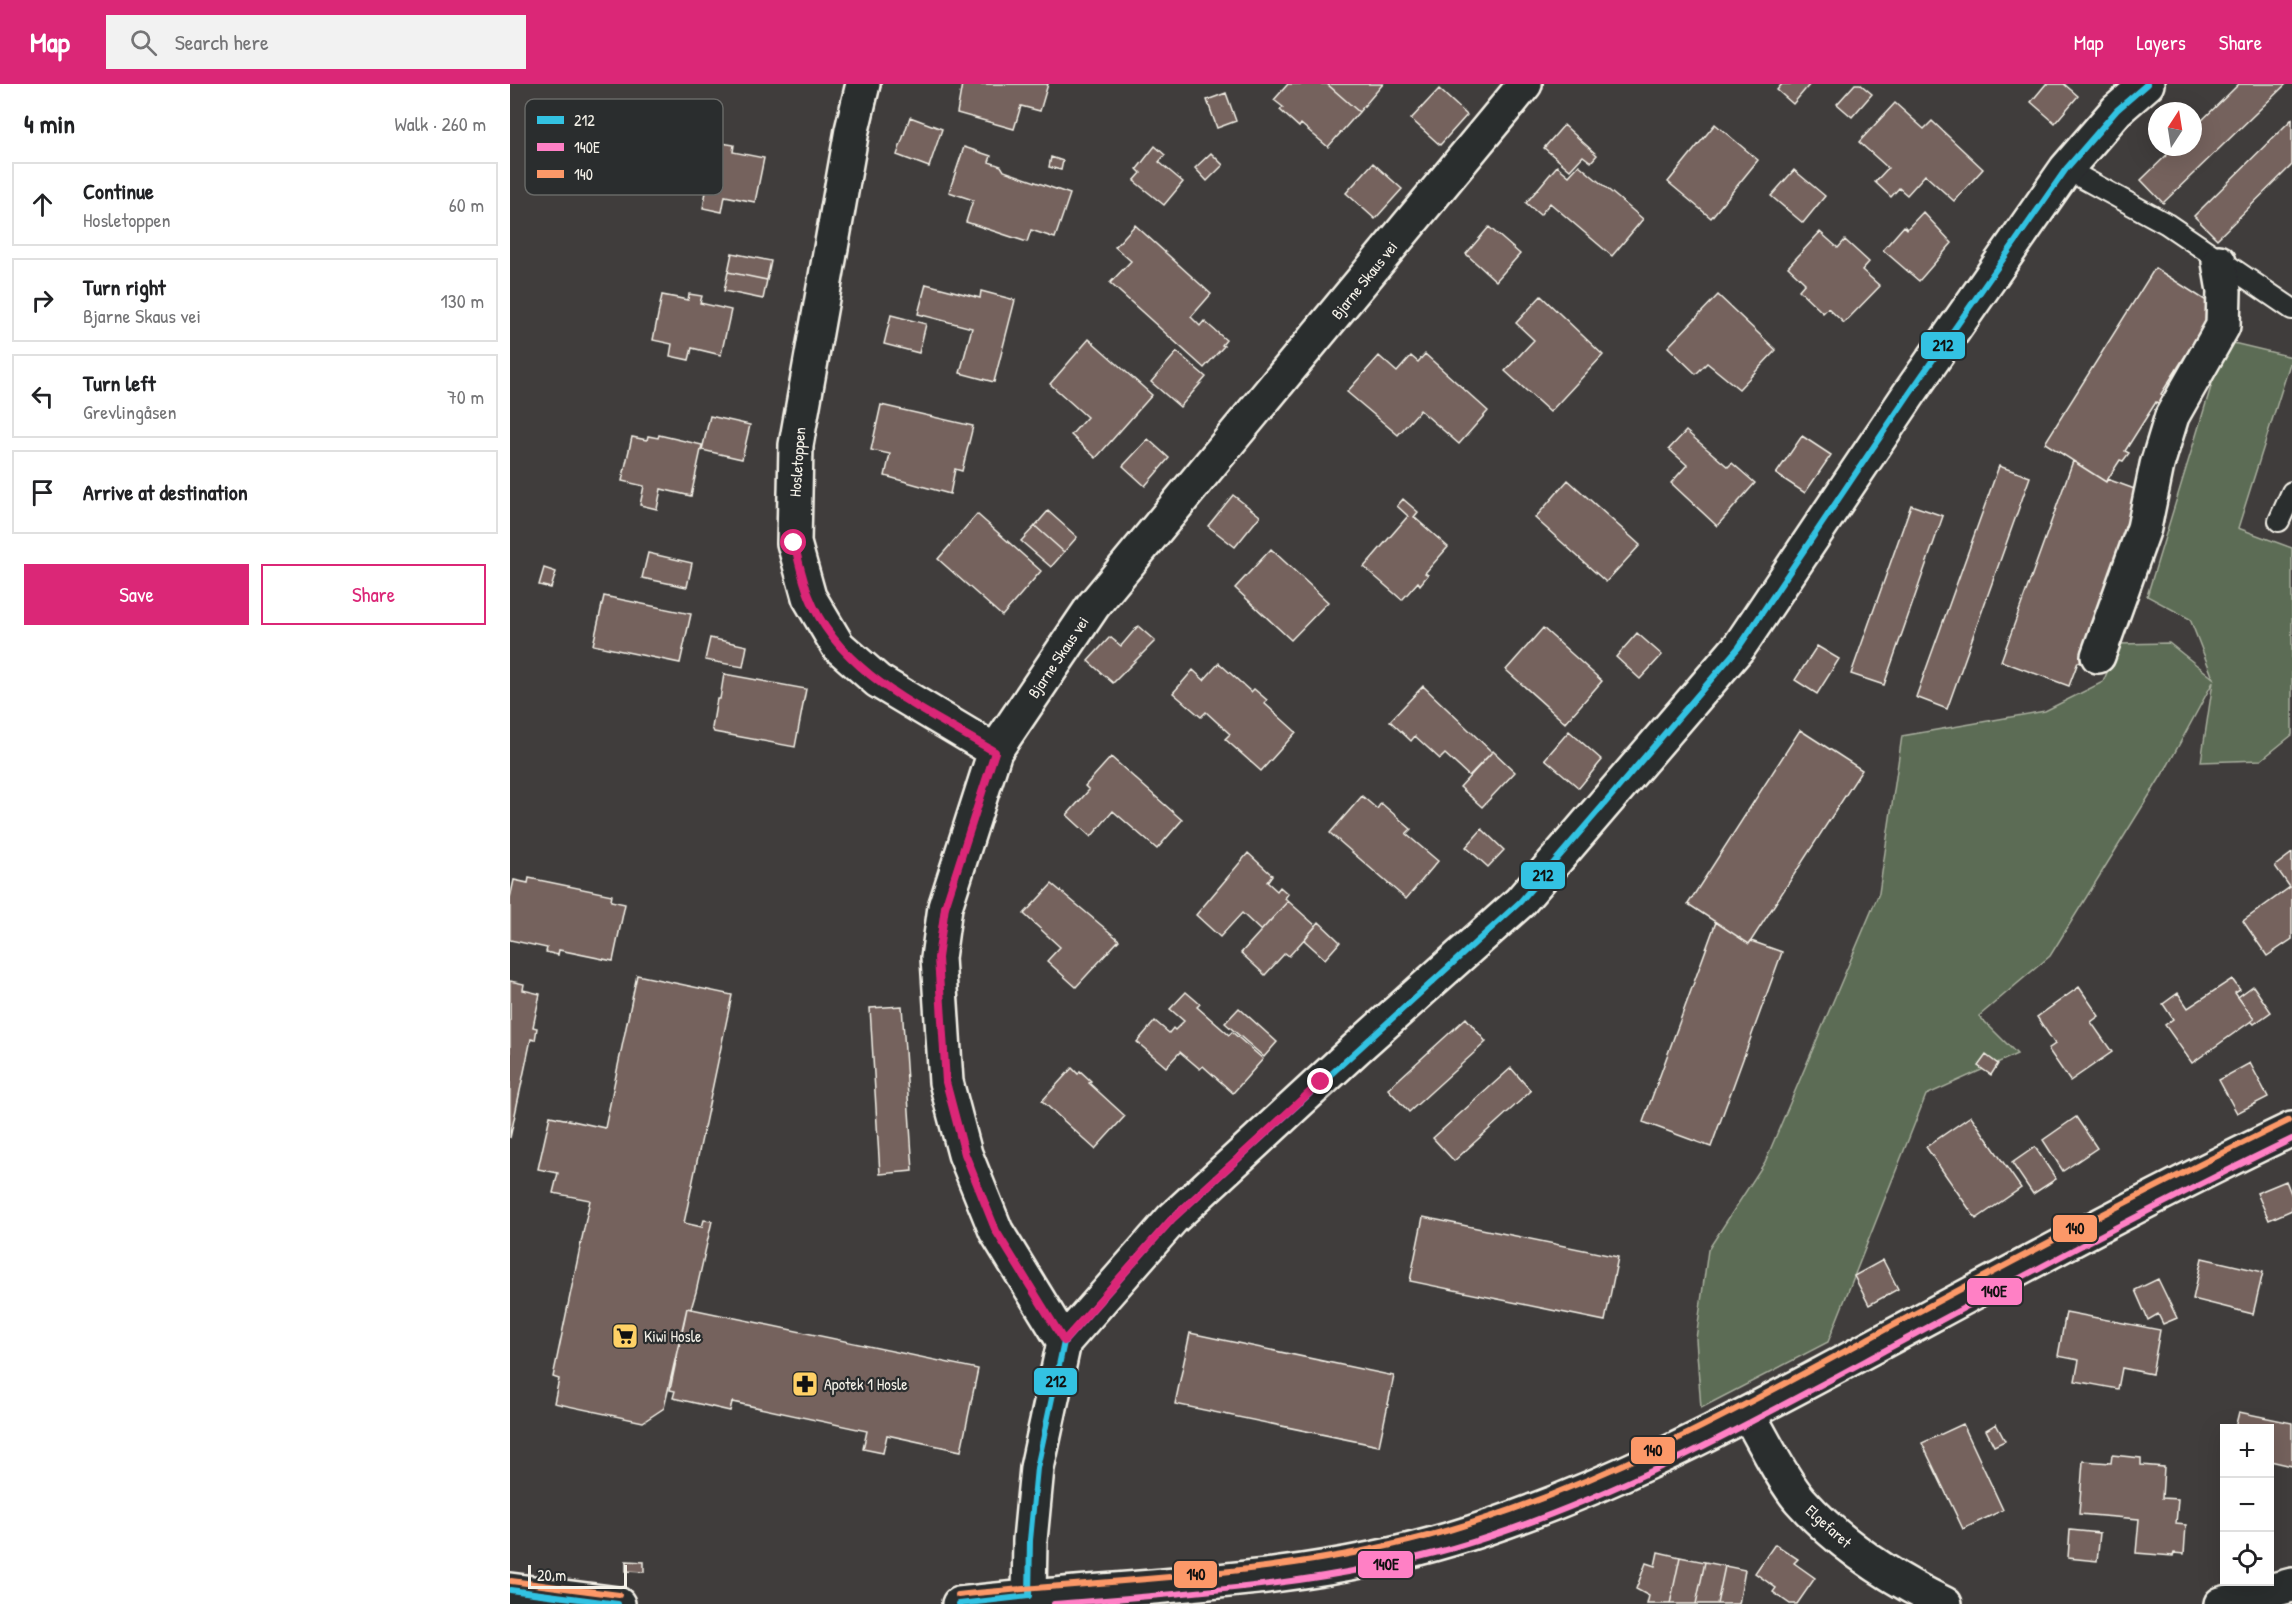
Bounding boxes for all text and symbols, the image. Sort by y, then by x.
search box [106,15,526,69]
text: Map [30,23,70,61]
icon: search [127,26,160,59]
text: Search here [175,27,269,57]
text: Map [2074,28,2103,57]
text: Layers [2136,28,2186,57]
text: Share [2219,28,2262,57]
legend [525,99,723,195]
north arrow [2148,102,2202,156]
text: 4 min [24,106,75,141]
text: 212 [574,109,595,131]
text: Walk · 260 m [395,110,486,137]
text: 140E [574,136,600,158]
text: 140 [574,163,593,185]
text: Continue [83,176,154,206]
icon: ahead [26,188,59,221]
text: 60 m [449,191,484,218]
text: Hosletoppen [83,206,170,233]
street label: Bjarne Skaus vei [1326,236,1402,324]
text: Turn right [83,272,166,302]
icon: right [26,284,59,317]
text: 130 m [441,287,484,314]
text: Bjarne Skaus vei [83,302,201,329]
line badge: 212 [1920,331,1966,360]
text: 212 [1933,334,1954,356]
text: Turn left [83,368,156,398]
icon: left [26,380,59,413]
text: 70 m [447,383,484,410]
text: Grevlingåsen [83,398,177,425]
street label: Hosletoppen [784,426,810,498]
icon: arrive [26,476,59,509]
text: Arrive at destination [83,477,248,507]
route start [780,529,806,555]
button: Save [24,564,249,625]
button: Share [261,564,486,625]
street label: Bjarne Skaus vei [1022,612,1094,702]
line badge: 212 [1520,861,1566,890]
text: 212 [1533,864,1554,886]
route end [1307,1068,1333,1094]
line badge: 140 [2052,1214,2098,1243]
text: 140 [2066,1217,2084,1239]
line badge: 140E [1966,1277,2023,1306]
text: 140E [1981,1280,2008,1302]
supermarket icon: Kiwi Hosle [610,1321,640,1351]
place label: Kiwi Hosle [644,1325,702,1347]
line badge: 212 [1033,1367,1078,1396]
pharmacy icon: Apotek 1 Hosle [790,1369,820,1399]
text: 212 [1046,1370,1067,1392]
place label: Apotek 1 Hosle [824,1373,908,1395]
map controls [2220,1424,2274,1586]
button: + [2220,1424,2274,1478]
line badge: 140 [1630,1436,1676,1465]
text: 140 [1644,1439,1662,1461]
button: − [2220,1478,2274,1532]
street label: Elgefaret [1801,1499,1857,1553]
button: locate [2220,1532,2274,1586]
line badge: 140E [1357,1550,1414,1579]
text: 140E [1373,1553,1400,1575]
line badge: 140 [1173,1560,1218,1589]
scale bar [528,1562,627,1590]
text: 140 [1187,1563,1205,1585]
text: 20 m [537,1564,566,1586]

